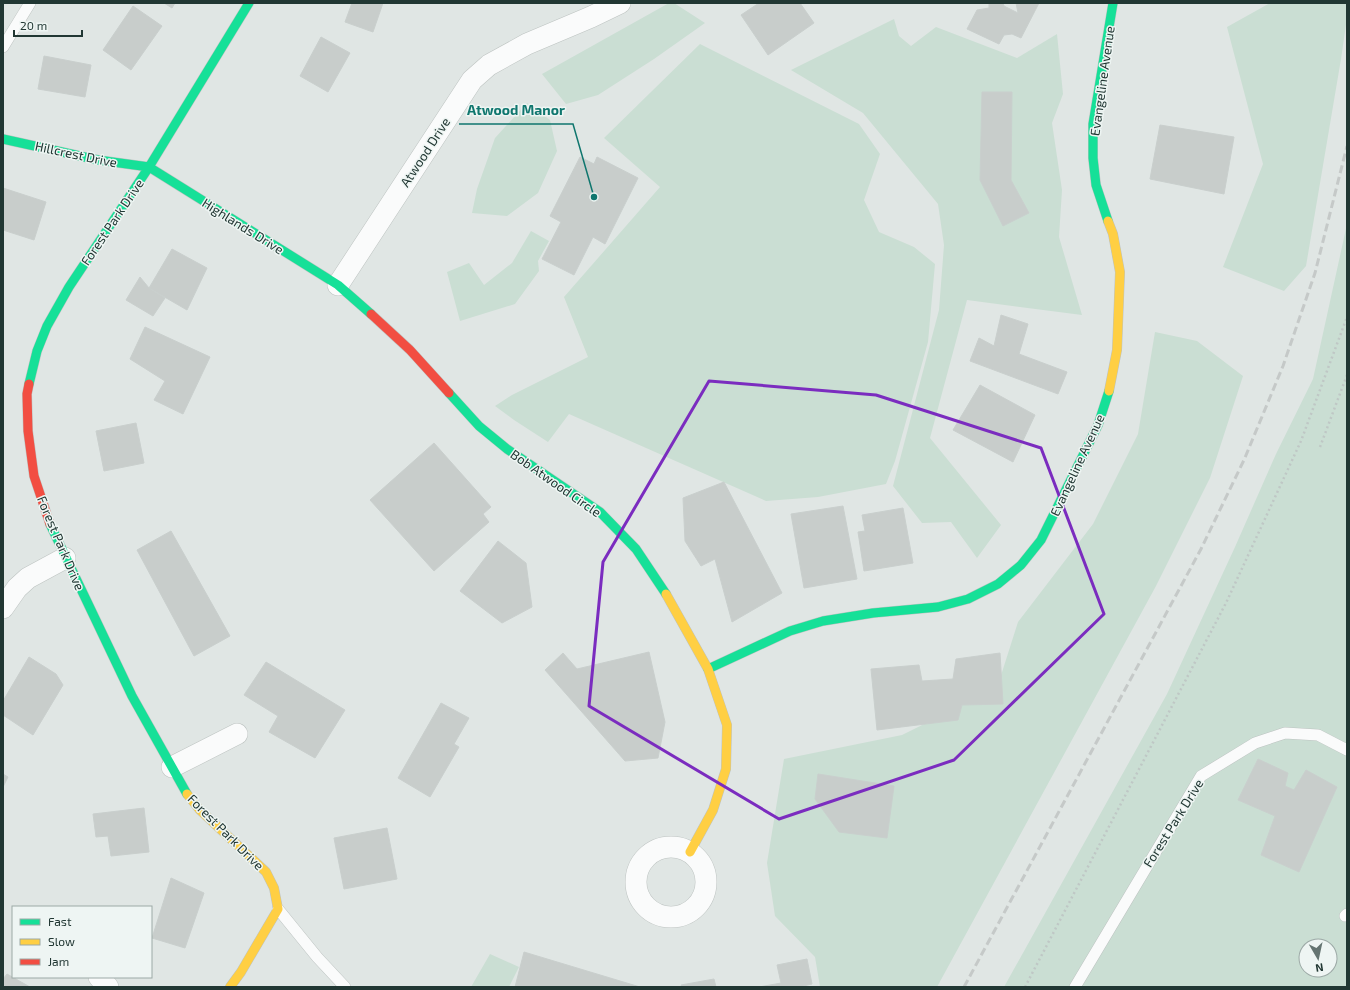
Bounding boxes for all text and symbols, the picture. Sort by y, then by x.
scale bar [14,12,82,38]
text: 20 m [20,18,47,32]
street label: Evangeline Avenue [1086,25,1118,137]
callout: Atwood Manor [459,98,573,124]
text: Atwood Manor [467,101,565,118]
street label: Atwood Drive [397,114,453,190]
street label: Hillcrest Drive [34,138,118,170]
street label: Forest Park Drive [77,176,147,268]
street label: Highlands Drive [199,195,287,257]
street label: Evangeline Avenue [1046,411,1108,519]
street label: Bob Atwood Circle [508,446,604,520]
street label: Forest Park Drive [34,493,88,593]
street label: Forest Park Drive [1139,776,1207,870]
street label: Forest Park Drive [185,791,267,873]
legend [12,906,152,978]
text: Fast [48,914,72,928]
text: Slow [48,934,75,948]
north arrow [1298,938,1338,978]
text: Jam [48,954,69,968]
text: N [1315,961,1325,975]

